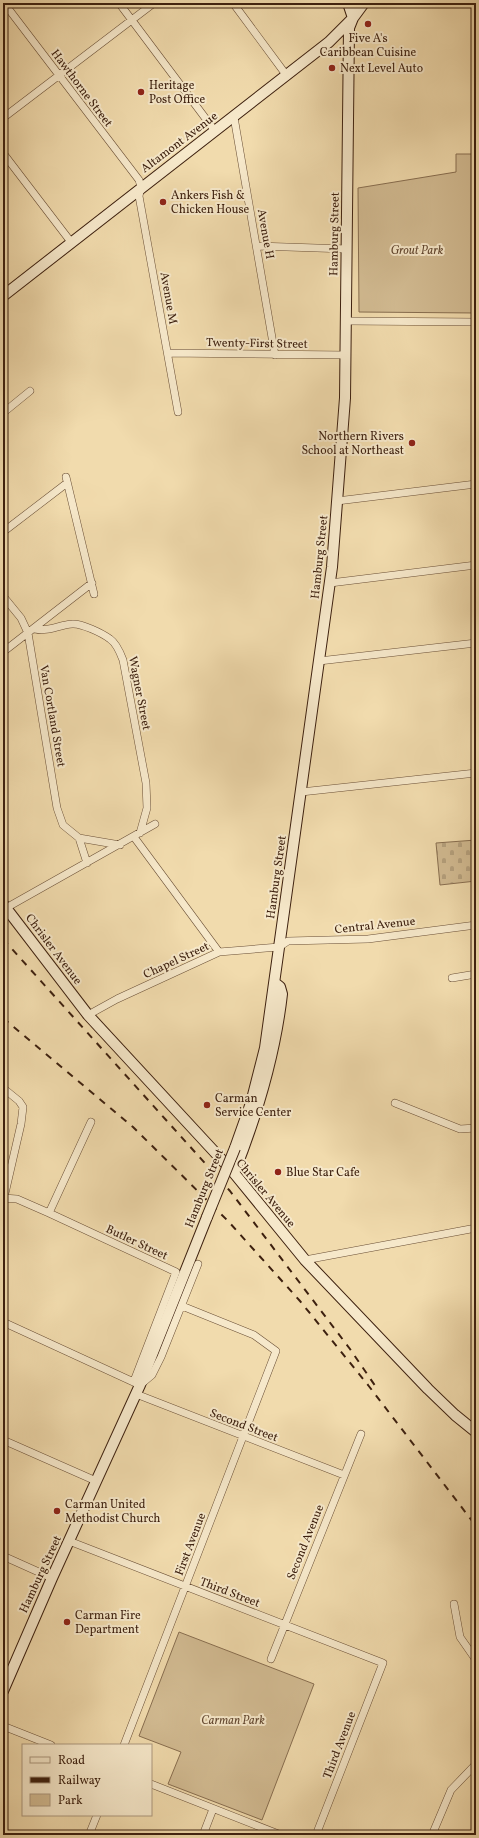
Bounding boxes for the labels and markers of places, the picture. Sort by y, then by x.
marker: Five A's Caribbean Cuisine [363,19,373,29]
place label: Five A's Caribbean Cuisine [320,31,417,61]
place label: Next Level Auto [340,61,423,77]
marker: Next Level Auto [327,63,337,73]
place label: Heritage Post Office [149,78,205,108]
marker: Heritage Post Office [136,87,146,97]
place label: Ankers Fish & Chicken House [171,188,250,218]
marker: Ankers Fish & Chicken House [158,197,168,207]
place label: Northern Rivers School at Northeast [301,429,404,459]
marker: Northern Rivers School at Northeast [407,438,417,448]
place label: Carman Service Center [215,1091,291,1121]
marker: Carman Service Center [202,1100,212,1110]
place label: Blue Star Cafe [286,1165,360,1181]
marker: Blue Star Cafe [273,1167,283,1177]
place label: Carman United Methodist Church [65,1497,161,1527]
marker: Carman United Methodist Church [52,1506,62,1516]
place label: Carman Fire Department [75,1608,141,1638]
marker: Carman Fire Department [62,1617,72,1627]

